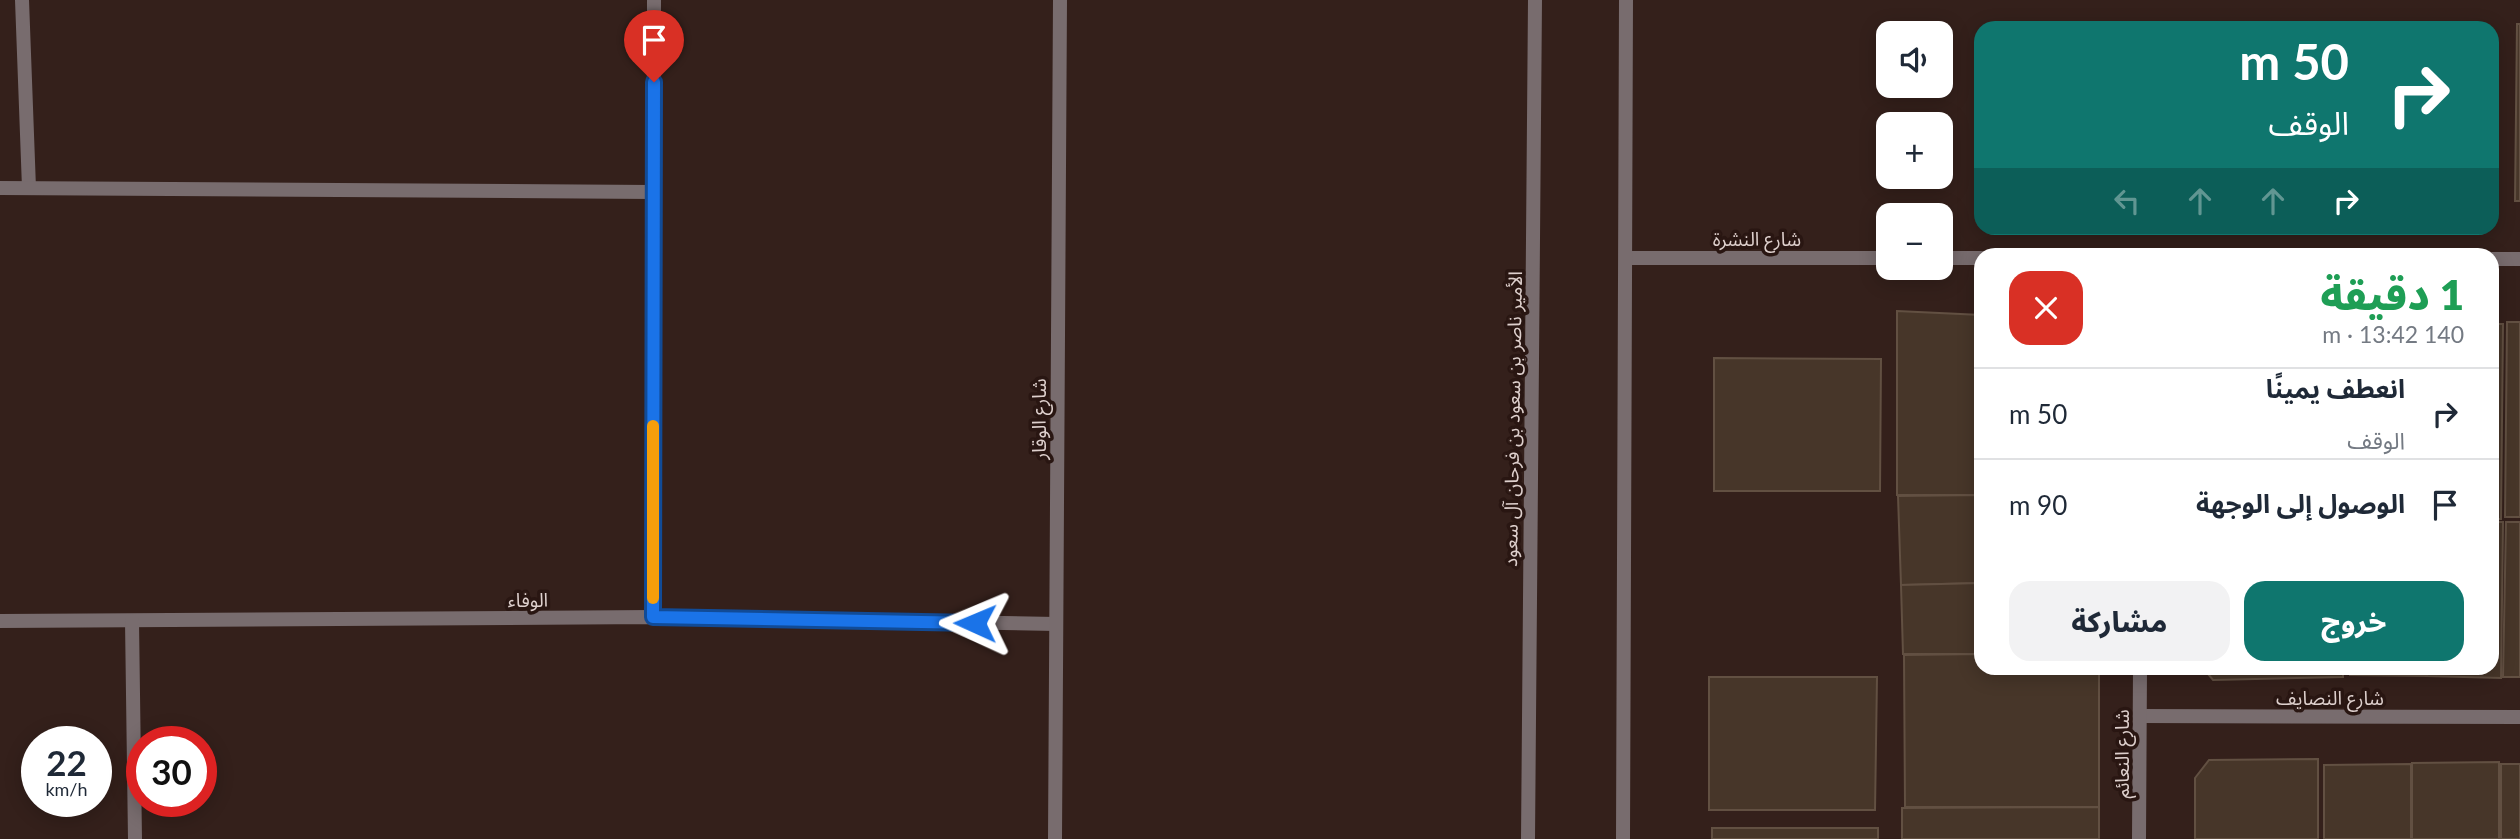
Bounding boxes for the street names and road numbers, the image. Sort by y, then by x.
street label: شارع النشرة [1713,227,1801,253]
street label: الأمير ناصر بن سعود بن فرحان آل سعود [1498,271,1527,567]
street label: شارع الوقار [1027,378,1053,461]
street label: الوفاء [508,588,548,612]
street label: شارع النصايف [2276,686,2384,712]
street label: شارع النعائم [2110,709,2137,799]

